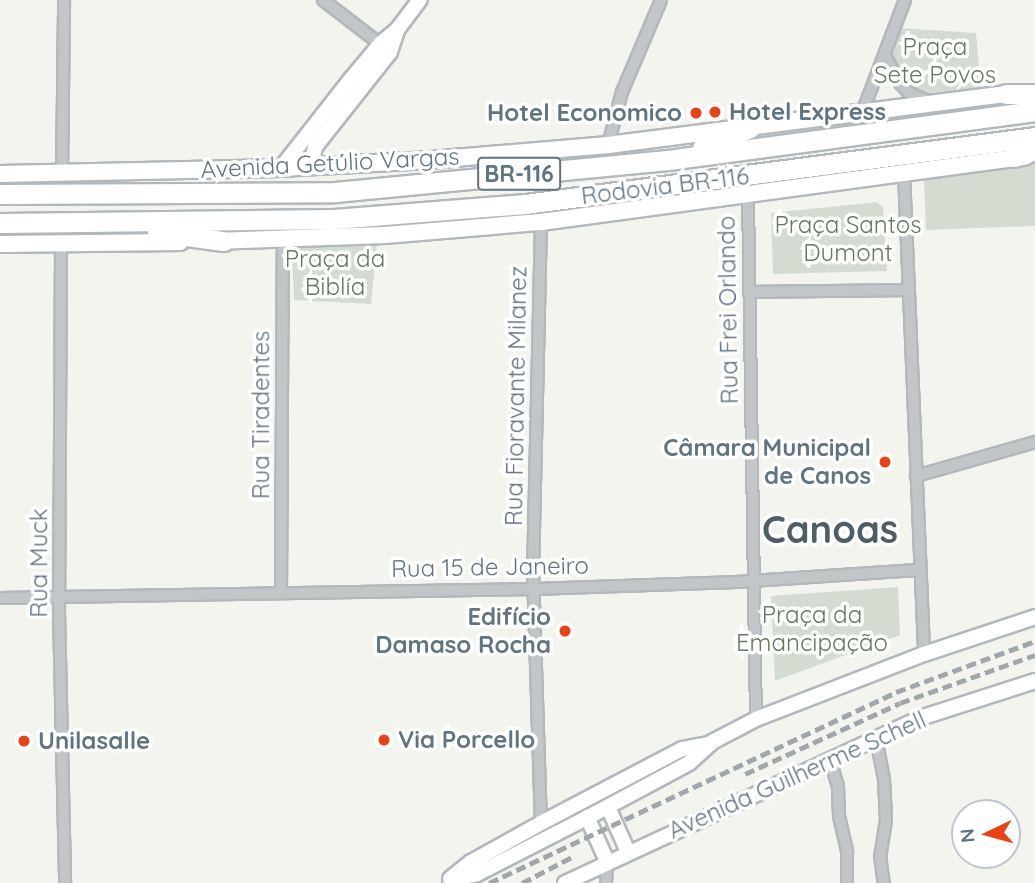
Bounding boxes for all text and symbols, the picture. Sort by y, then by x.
park label: Praça Sete Povos [874,33,996,89]
place label: Hotel Express [729,98,886,126]
place label: Hotel Economico [487,99,682,127]
marker: Hotel Express [707,104,723,120]
marker: Hotel Economico [688,105,704,121]
street label: Avenida Getúlio Vargas [200,142,460,184]
road number: BR-116 [477,154,561,194]
street label: Rodovia BR-116 [579,161,751,211]
park label: Praça Santos Dumont [775,211,921,267]
street label: Rua Frei Orlando [712,216,744,404]
park label: Praça da Biblía [285,245,385,301]
street label: Rua Fioravante Milanez [499,266,533,526]
street label: Rua Tiradentes [247,331,275,499]
place label: Câmara Municipal de Canos [663,434,871,490]
marker: Câmara Municipal de Canos [877,454,893,470]
district label: Canoas [762,507,898,553]
street label: Rua Muck [25,508,53,618]
street label: Rua 15 de Janeiro [391,551,589,583]
park label: Praça da Emancipação [736,601,888,657]
place label: Edifício Damaso Rocha [375,603,551,659]
marker: Edifício Damaso Rocha [557,623,573,639]
street label: Avenida Guilherme Schell [664,705,930,845]
place label: Via Porcello [398,726,535,754]
place label: Unilasalle [38,727,150,755]
marker: Via Porcello [376,732,392,748]
marker: Unilasalle [16,733,32,749]
north arrow [951,799,1021,869]
text: N [955,828,980,844]

